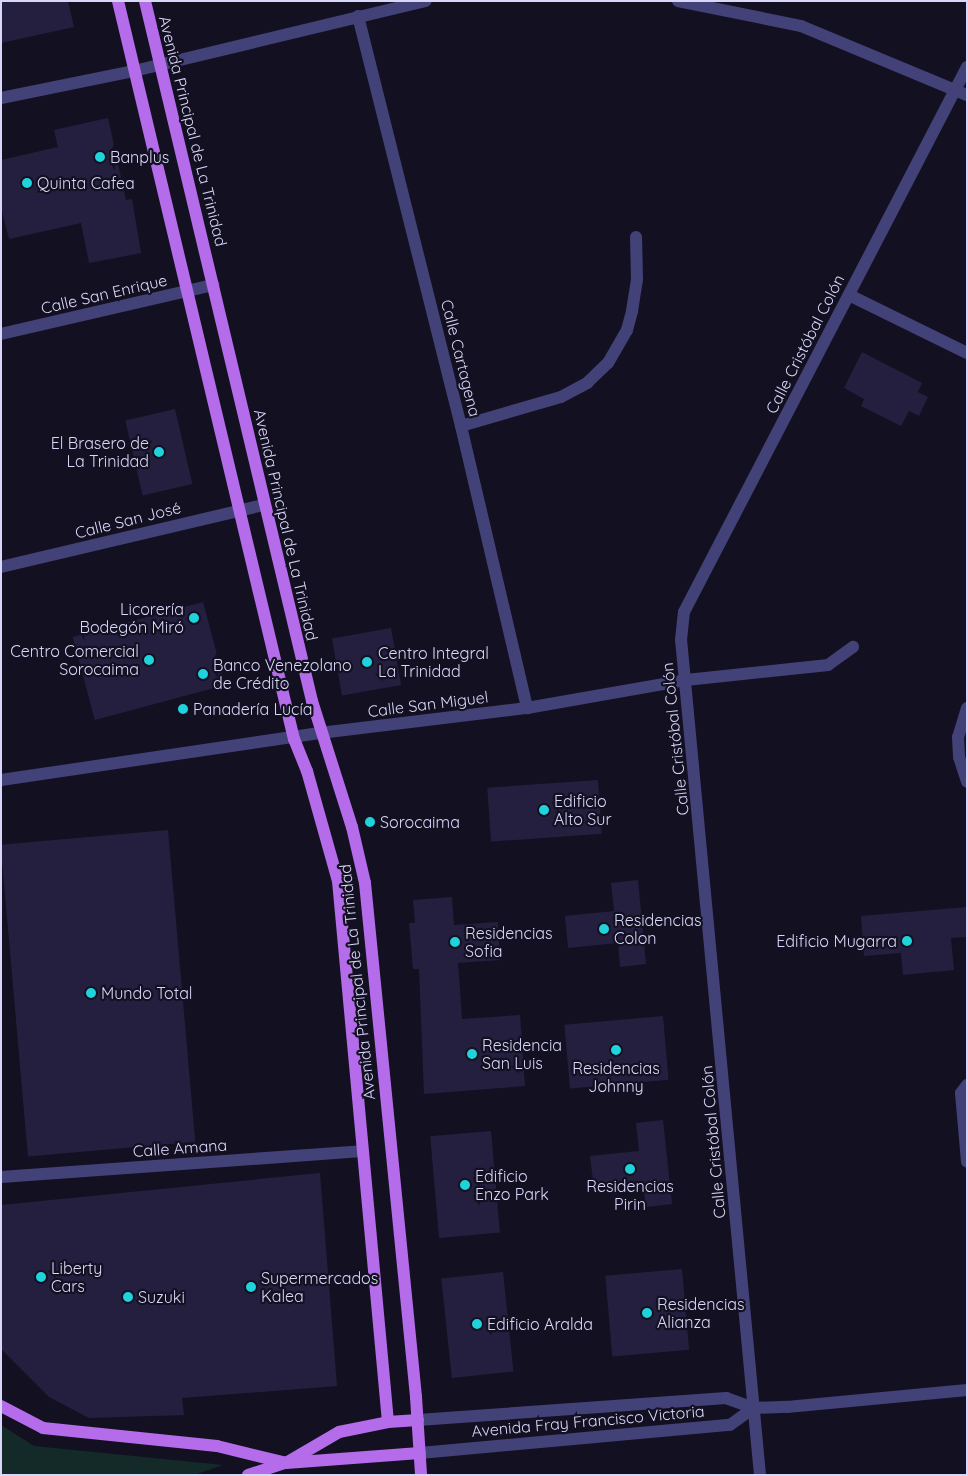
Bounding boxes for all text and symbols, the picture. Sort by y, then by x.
street label: Avenida Principal de La Trinidad [155,14,231,248]
place label: Banplus [110,147,169,167]
marker: Banplus [94,151,106,163]
place label: Quinta Cafea [37,173,135,193]
marker: Quinta Cafea [21,177,33,189]
street label: Calle San Enrique [39,270,169,318]
street label: Calle Cristóbal Colón [762,271,848,417]
street label: Calle Cartagena [437,298,485,418]
street label: Avenida Principal de La Trinidad [250,407,322,643]
place label: El Brasero de La Trinidad [51,433,149,471]
marker: El Brasero de La Trinidad [153,446,165,458]
street label: Calle San José [73,498,183,542]
place label: Licorería Bodegón Miró [80,599,184,637]
marker: Licorería Bodegón Miró [188,612,200,624]
place label: Centro Comercial Sorocaima [10,641,139,679]
place label: Centro Integral La Trinidad [378,643,489,681]
marker: Centro Comercial Sorocaima [143,654,155,666]
place label: Banco Venezolano de Crédito [213,655,352,693]
marker: Centro Integral La Trinidad [360,655,374,669]
street label: Calle Cristóbal Colón [657,662,693,816]
marker: Banco Venezolano de Crédito [197,668,209,680]
street label: Calle San Miguel [367,687,489,721]
place label: Panadería Lucía [193,699,313,719]
marker: Panadería Lucía [177,703,189,715]
place label: Edificio Alto Sur [554,791,612,829]
marker: Edificio Alto Sur [538,804,550,816]
place label: Sorocaima [380,812,460,832]
marker: Sorocaima [364,816,376,828]
street label: Avenida Principal de La Trinidad [335,863,379,1101]
place label: Residencias Colon [614,910,702,948]
place label: Residencias Sofia [465,923,553,961]
marker: Residencias Colon [598,923,610,935]
place label: Edificio Mugarra [776,931,897,951]
marker: Edificio Mugarra [901,935,913,947]
marker: Residencias Sofia [449,936,461,948]
place label: Mundo Total [101,983,193,1003]
marker: Mundo Total [85,987,97,999]
place label: Residencia San Luis [482,1035,562,1073]
marker: Residencias Johnny [610,1044,622,1056]
marker: Residencia San Luis [466,1048,478,1060]
place label: Residencias Johnny [572,1058,660,1096]
street label: Calle Cristóbal Colón [697,1065,729,1219]
street label: Calle Amana [132,1135,228,1161]
marker: Residencias Pirin [624,1163,636,1175]
place label: Edificio Enzo Park [475,1166,549,1204]
place label: Residencias Pirin [586,1176,674,1214]
marker: Edificio Enzo Park [459,1179,471,1191]
place label: Liberty Cars [51,1258,102,1296]
place label: Supermercados Kalea [261,1268,378,1306]
marker: Liberty Cars [35,1271,47,1283]
marker: Supermercados Kalea [245,1281,257,1293]
place label: Suzuki [138,1287,185,1307]
marker: Suzuki [122,1291,134,1303]
place label: Residencias Alianza [657,1294,745,1332]
marker: Residencias Alianza [641,1307,653,1319]
place label: Edificio Aralda [487,1314,593,1334]
marker: Edificio Aralda [471,1318,483,1330]
street label: Avenida Fray Francisco Victoria [471,1401,705,1441]

